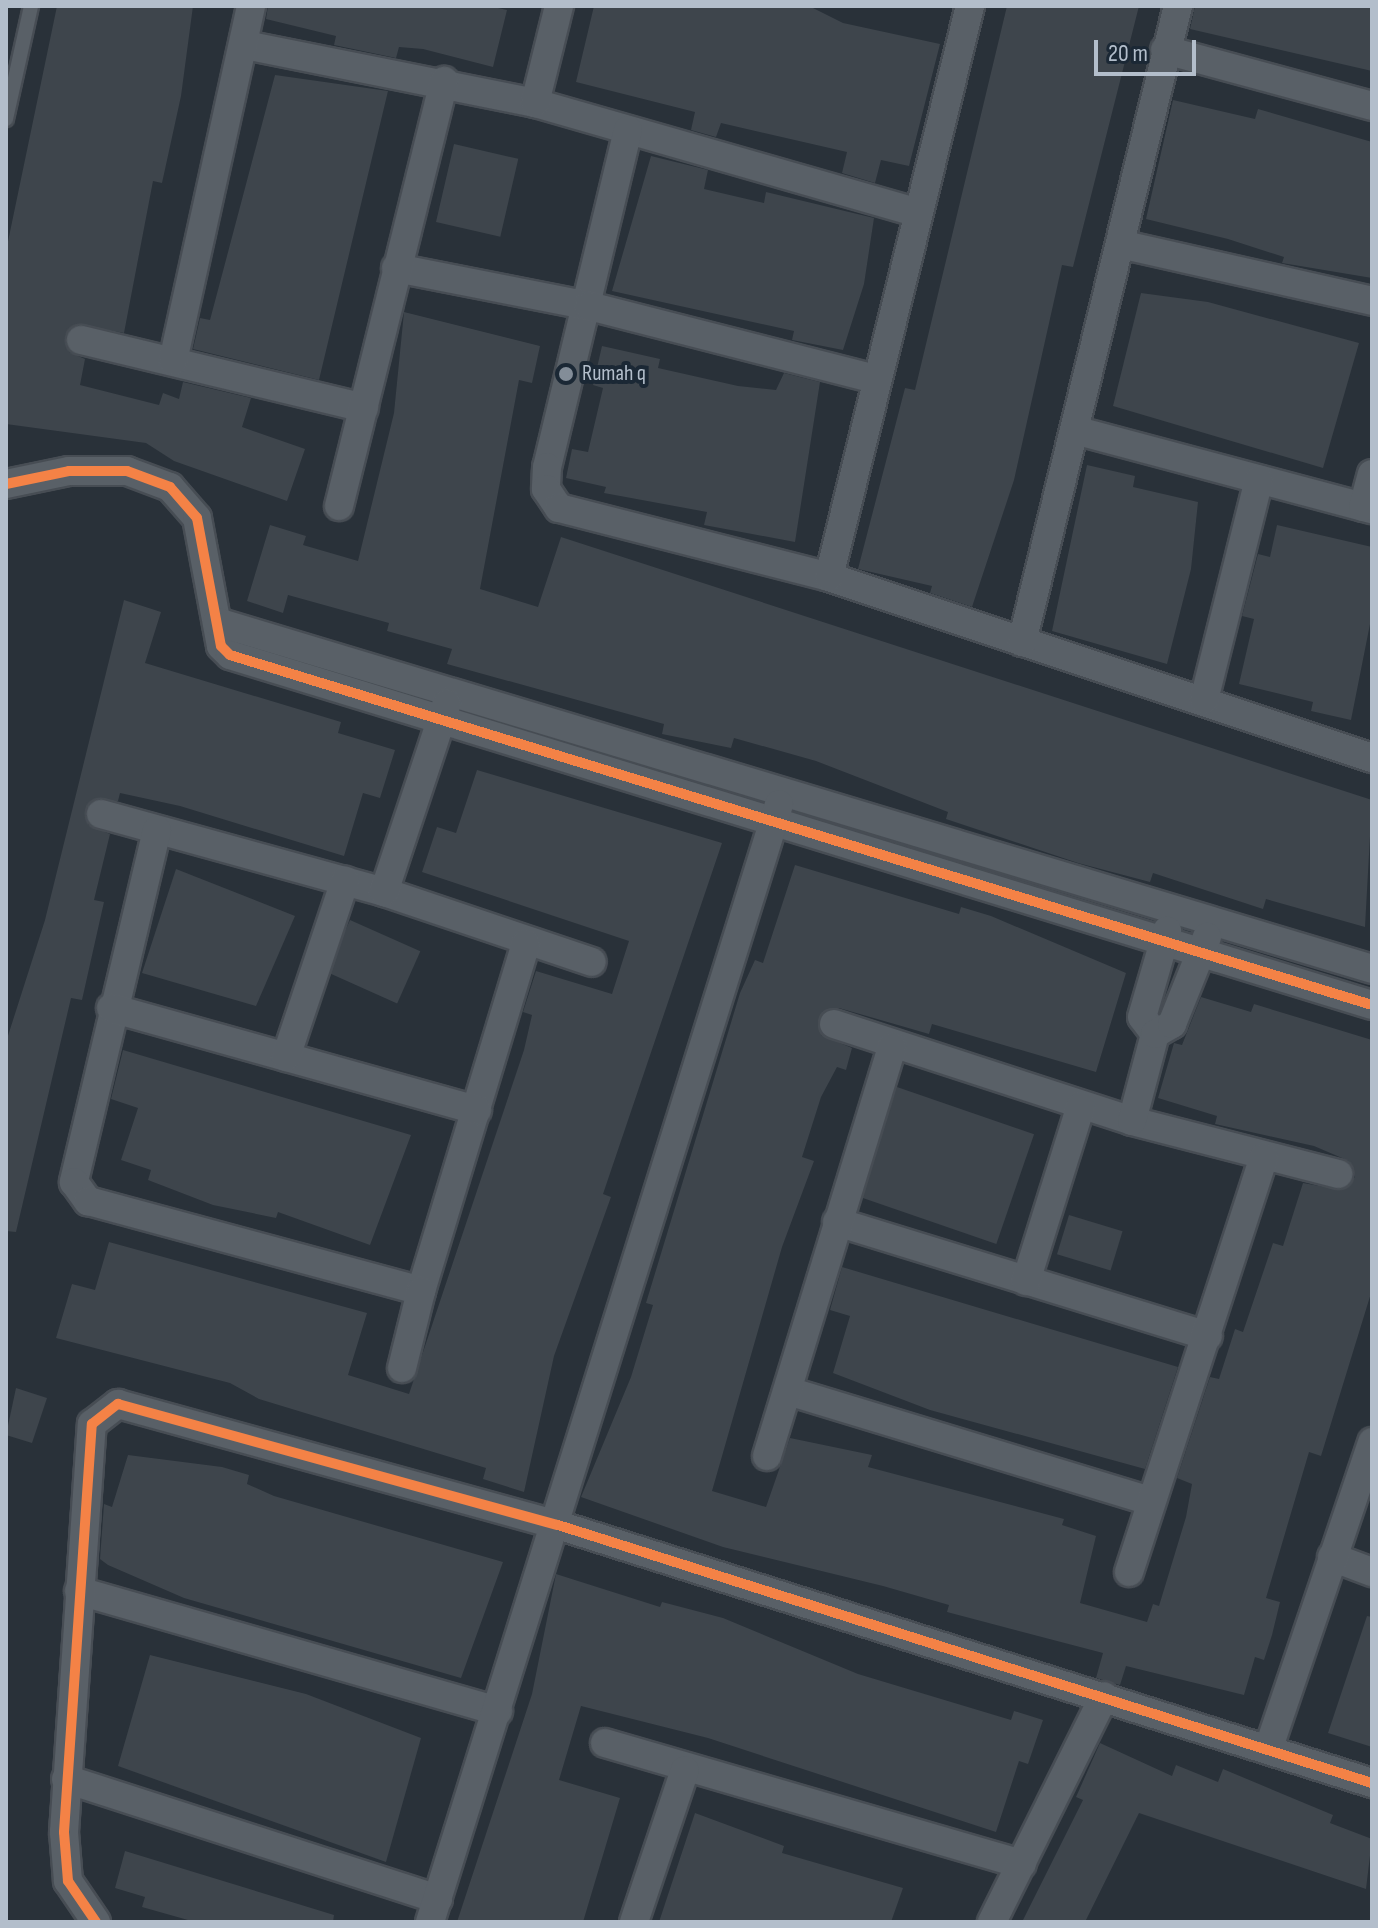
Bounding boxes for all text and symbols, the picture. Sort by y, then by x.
scale bar [1098,24,1200,74]
text: 20 m [1108,39,1148,68]
place label: Rumah q [582,361,646,387]
marker: Rumah q [557,365,575,383]

